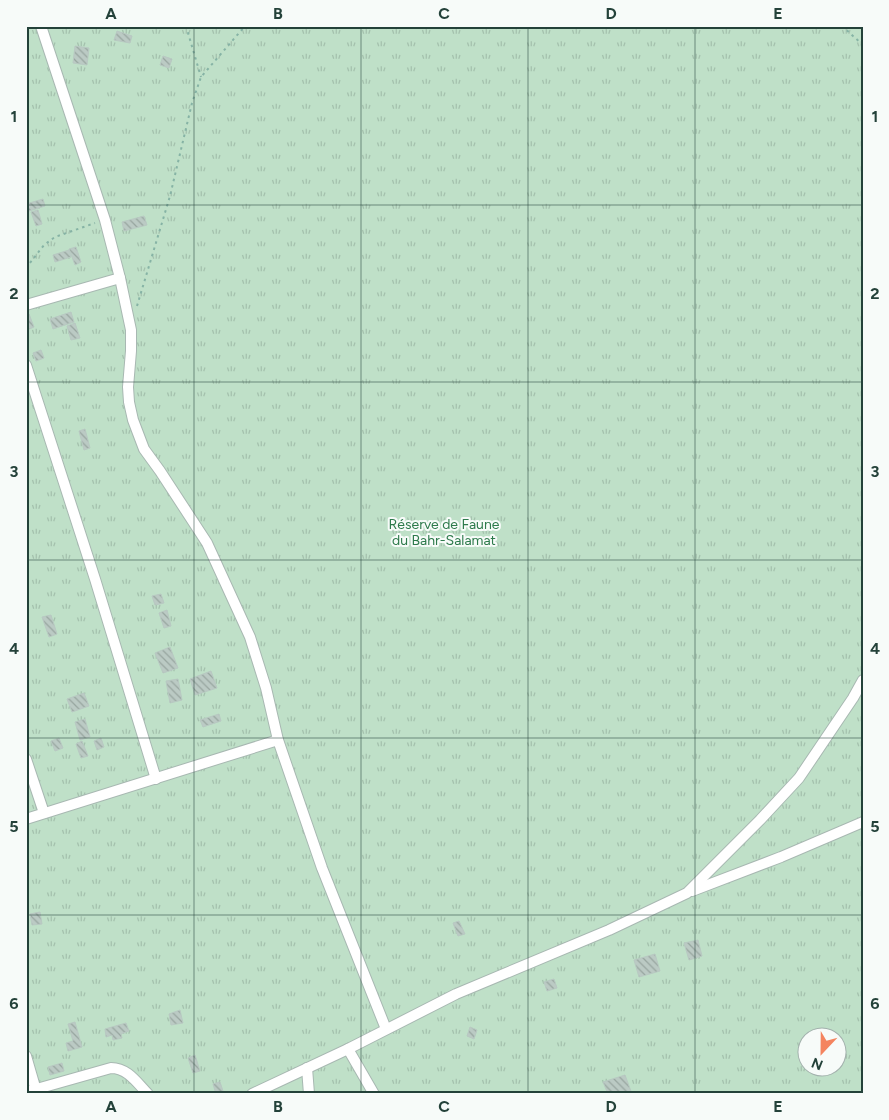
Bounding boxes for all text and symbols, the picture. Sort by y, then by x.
text: A [105,4,117,23]
text: B [273,4,283,23]
text: C [438,4,450,23]
text: D [605,4,617,23]
text: E [773,4,783,23]
text: 1 [11,107,17,126]
text: 1 [872,107,878,126]
text: 2 [9,284,19,303]
text: 2 [870,284,880,303]
text: 3 [10,462,19,481]
text: 3 [871,462,880,481]
park label: Réserve de Faune du Bahr-Salamat [389,516,500,549]
text: 4 [9,639,19,658]
text: 4 [870,639,880,658]
text: 5 [9,817,19,836]
text: 5 [870,817,880,836]
text: 6 [9,994,19,1013]
text: 6 [870,994,880,1013]
north arrow [796,1028,846,1078]
text: N [809,1054,826,1073]
text: A [105,1097,117,1116]
text: B [273,1097,283,1116]
text: C [438,1097,450,1116]
text: D [605,1097,617,1116]
text: E [773,1097,783,1116]

